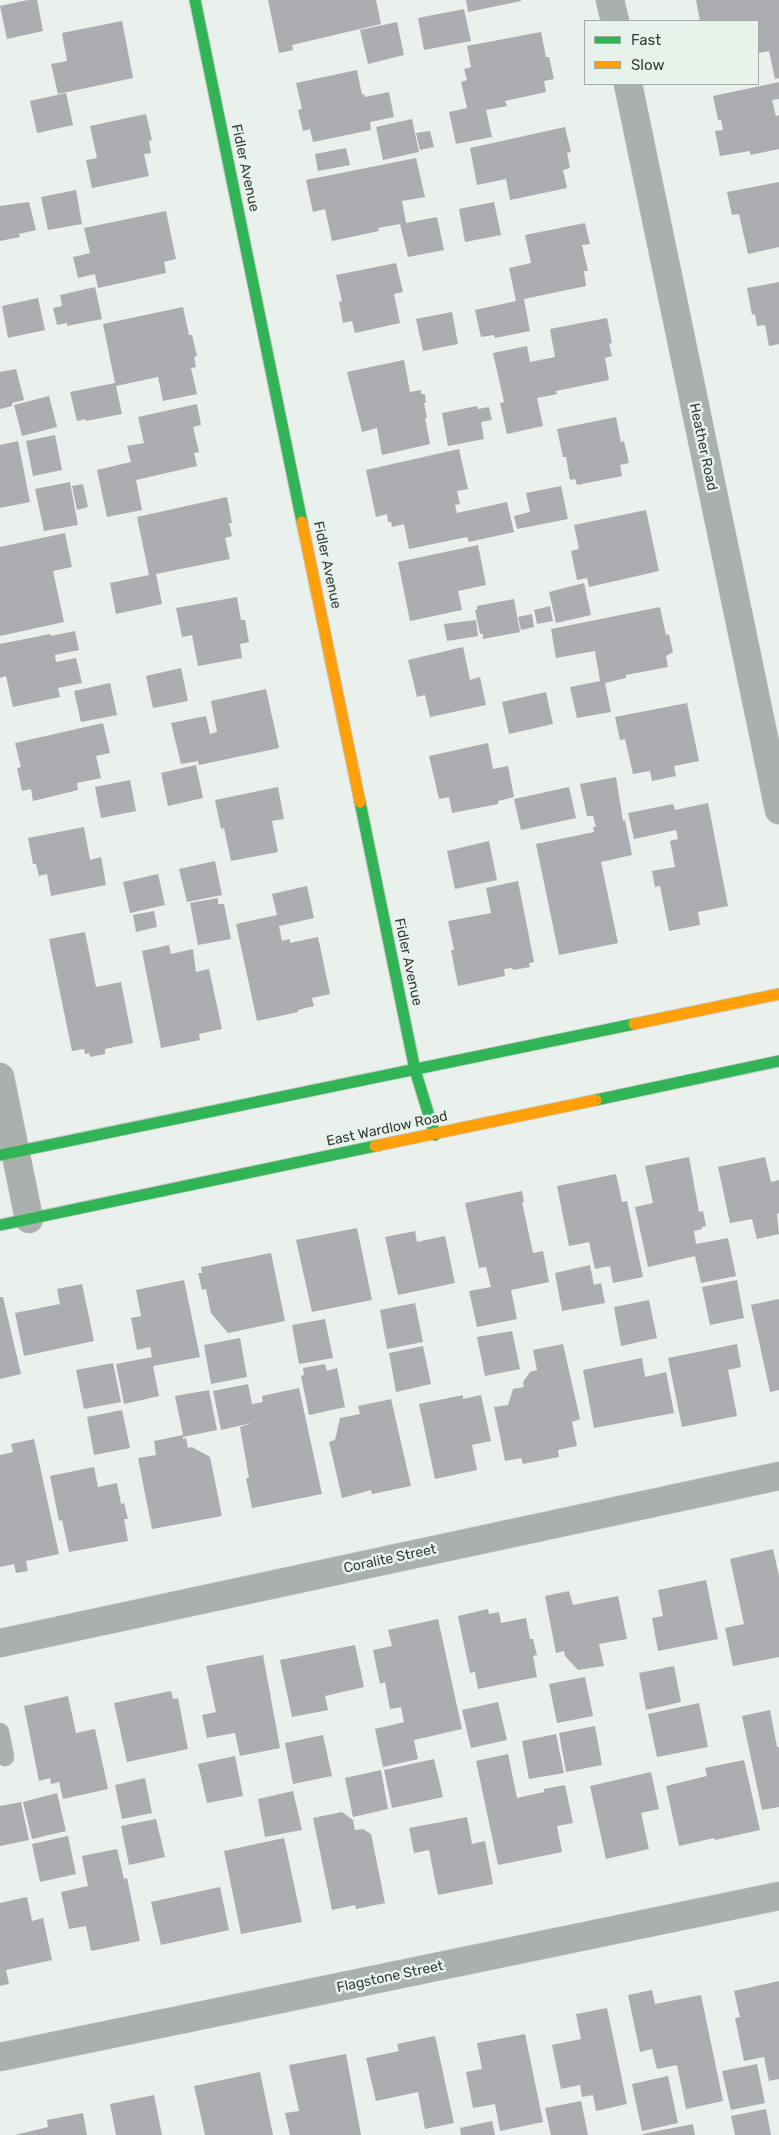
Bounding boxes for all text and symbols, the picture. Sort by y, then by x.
legend [584,20,759,85]
text: Fast [631,31,661,49]
text: Slow [631,56,664,74]
street label: Fidler Avenue [228,123,262,213]
street label: Heather Road [686,402,720,492]
street label: Fidler Avenue [310,520,344,610]
street label: Fidler Avenue [391,917,425,1007]
street label: East Wardlow Road [325,1108,449,1150]
street label: Coralite Street [342,1541,438,1577]
street label: Flagstone Street [335,1958,445,1996]

